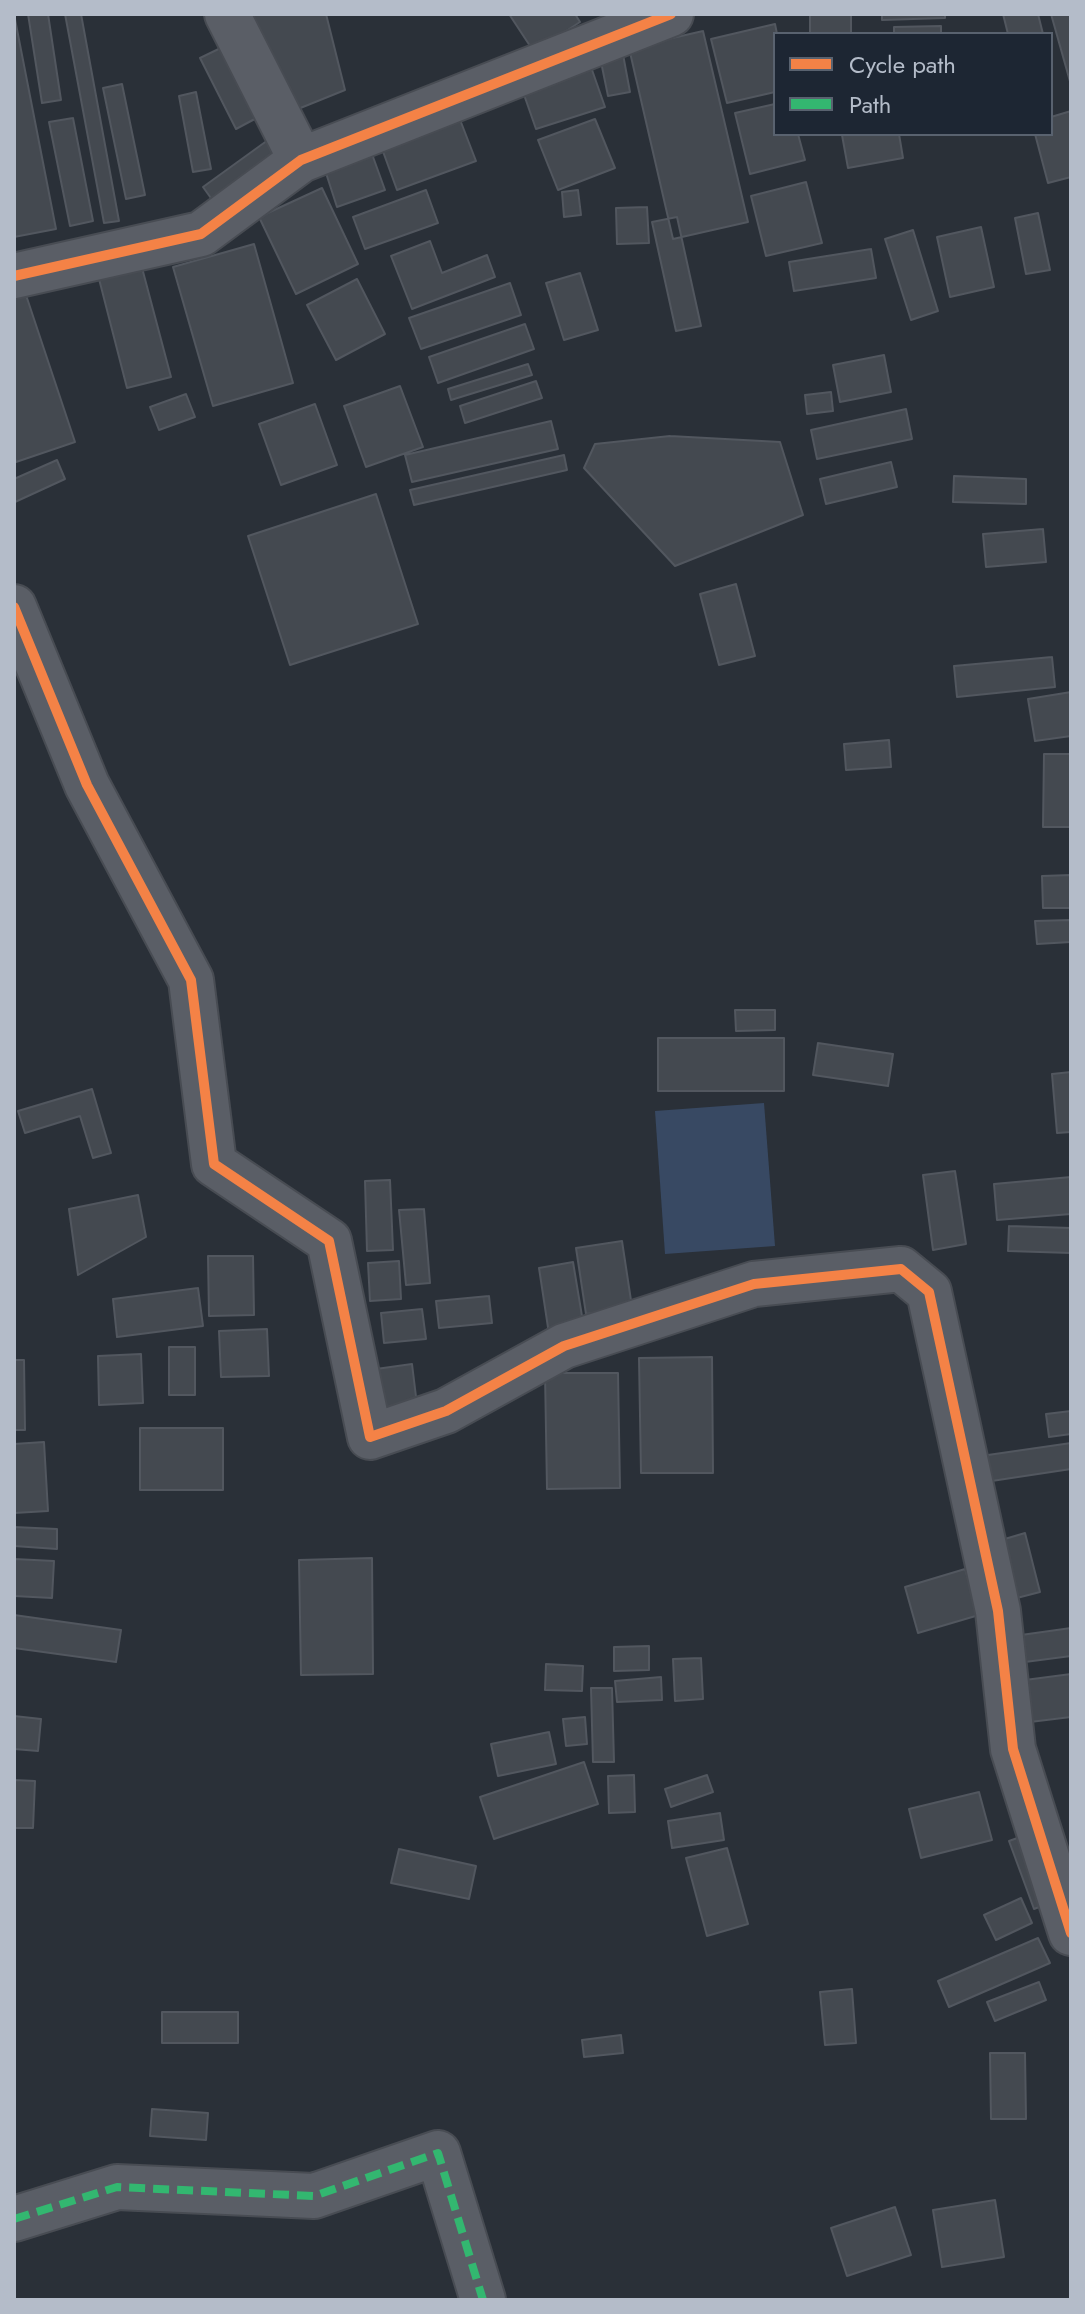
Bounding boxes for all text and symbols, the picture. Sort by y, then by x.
legend [773,32,1053,136]
text: Cycle path [849,47,956,82]
text: Path [849,87,891,122]

